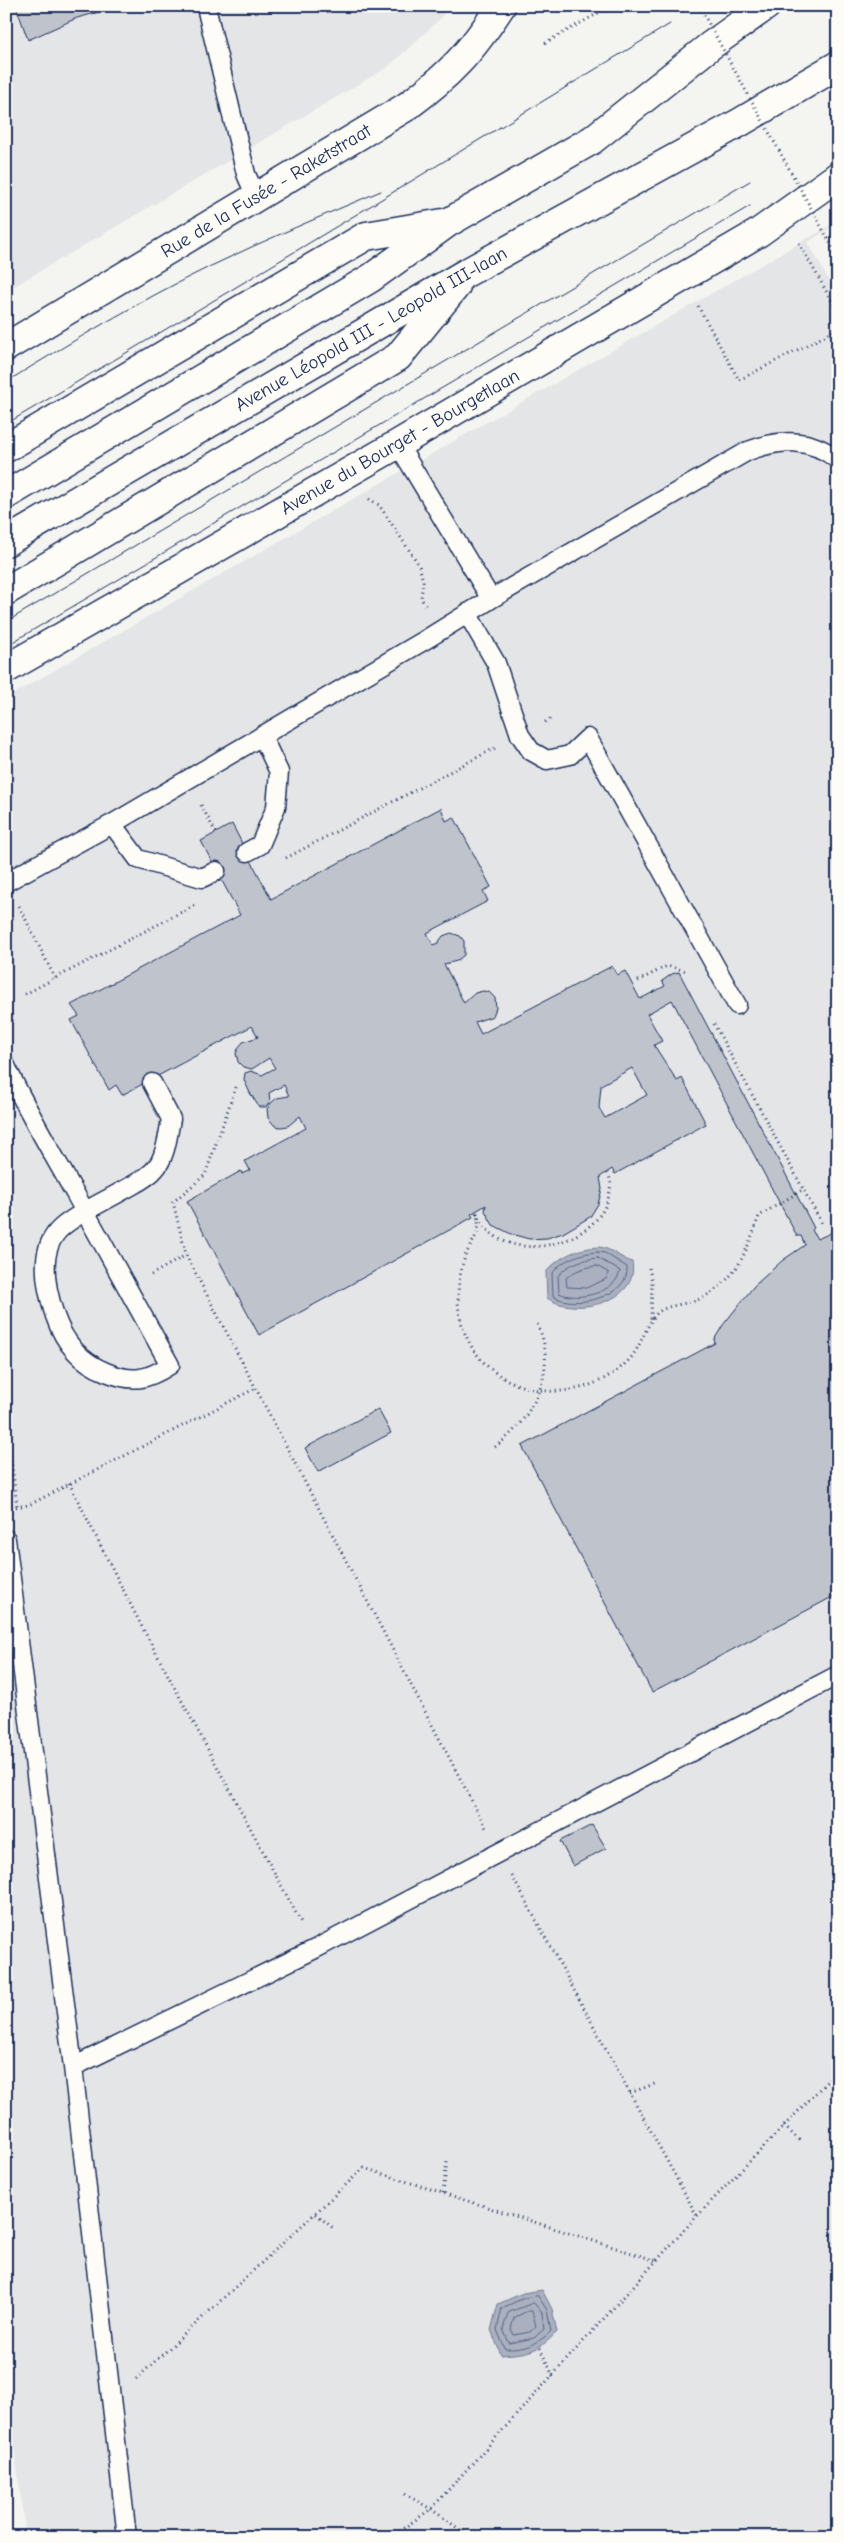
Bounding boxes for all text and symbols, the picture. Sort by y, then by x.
street label: Rue de la Fusée - Raketstraat [157,119,376,263]
street label: Avenue Léopold III - Leopold III-laan [231,242,511,416]
street label: Avenue du Bourget - Bourgetlaan [277,364,523,520]

